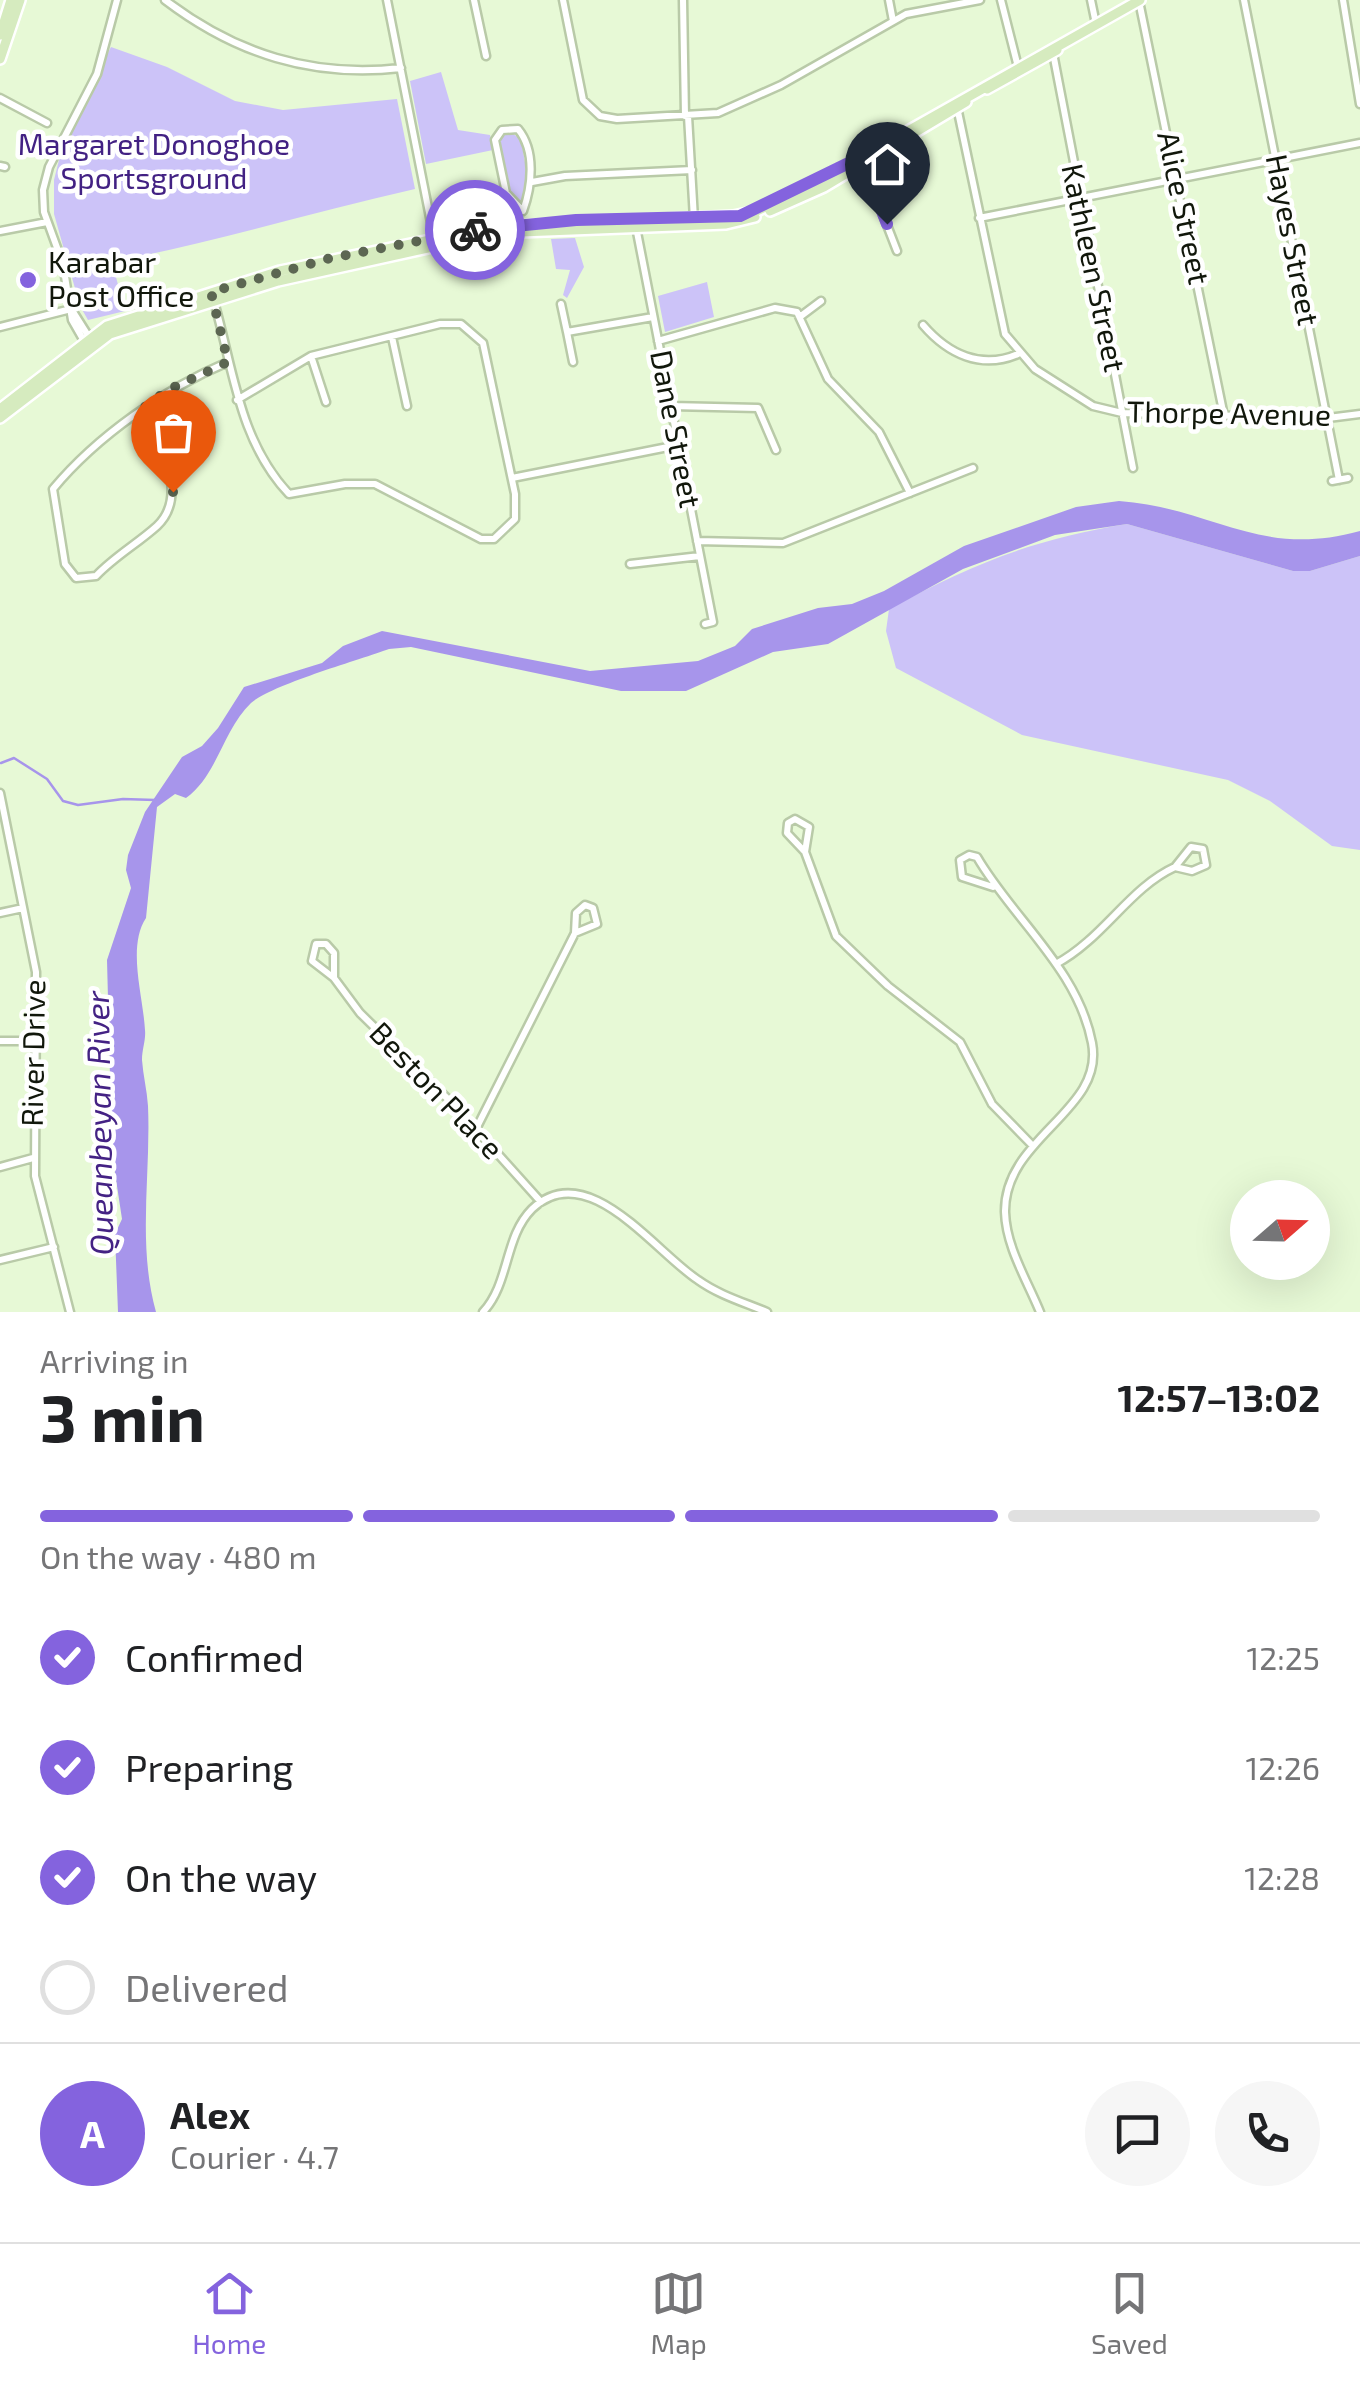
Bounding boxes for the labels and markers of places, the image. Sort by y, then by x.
pin [845,122,930,225]
place label: Karabar Post Office [48,243,194,313]
marker: Karabar Post Office [17,269,39,291]
pin [131,390,216,493]

